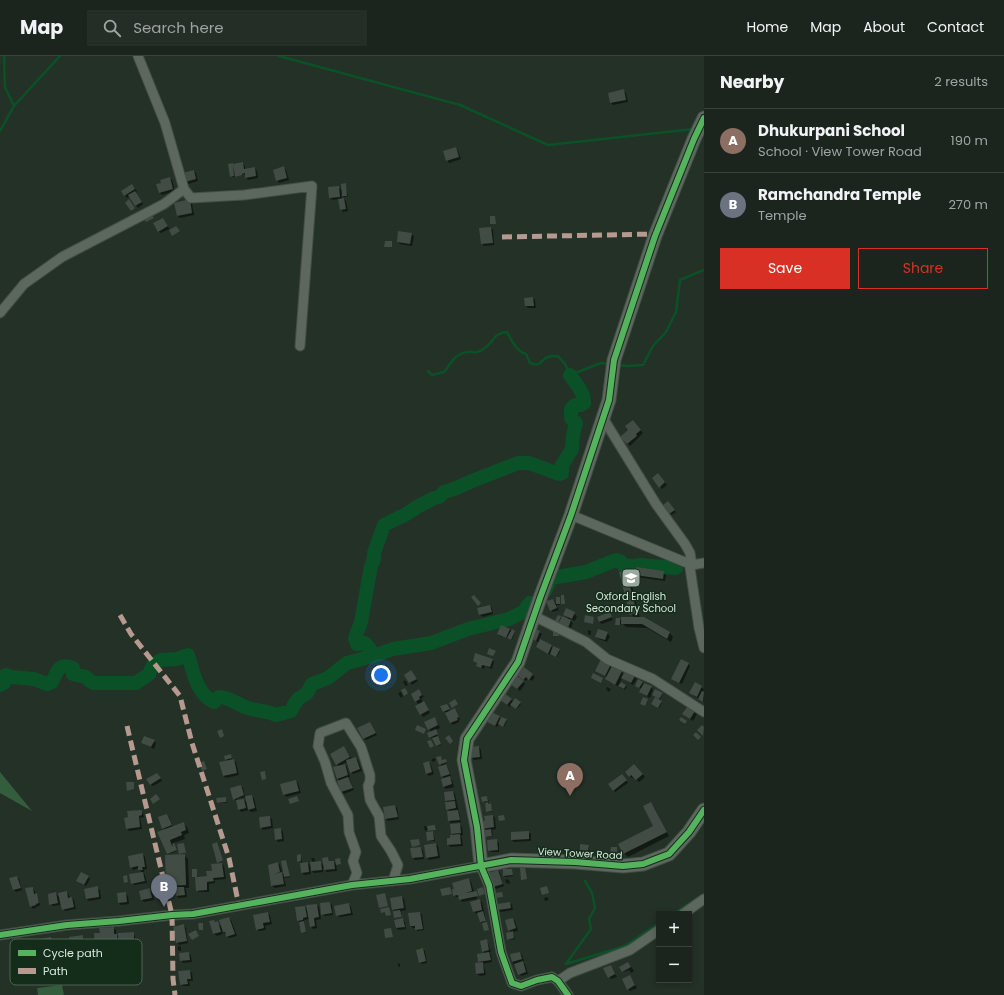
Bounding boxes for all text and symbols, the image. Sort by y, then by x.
search box [87,10,367,46]
text: Map [20,14,63,41]
icon: search [101,17,123,39]
text: Search here [133,17,224,38]
text: Home [746,17,788,37]
text: Map [810,17,841,37]
text: About [863,17,905,37]
text: Contact [927,17,984,37]
text: Nearby [720,70,784,94]
text: 2 results [934,72,988,91]
text: Dhukurpani School [758,120,905,141]
text: A [728,131,738,150]
text: 190 m [951,131,988,150]
text: School · View Tower Road [758,142,922,161]
text: Ramchandra Temple [758,184,921,205]
text: B [729,195,737,214]
text: 270 m [948,195,988,214]
text: Temple [758,206,807,225]
button: Save [720,248,850,289]
button: Share [858,248,988,289]
school or university icon: Oxford English Secondary School [620,567,642,589]
place label: Oxford English Secondary School [586,589,676,616]
your location [371,665,391,685]
pin: A [557,763,583,796]
street label: View Tower Road [537,844,623,863]
pin: B [151,874,177,907]
map controls [656,911,692,983]
button: + [656,911,692,947]
legend [10,939,142,985]
text: Cycle path [43,945,103,961]
button: − [656,947,692,983]
text: Path [43,963,68,979]

